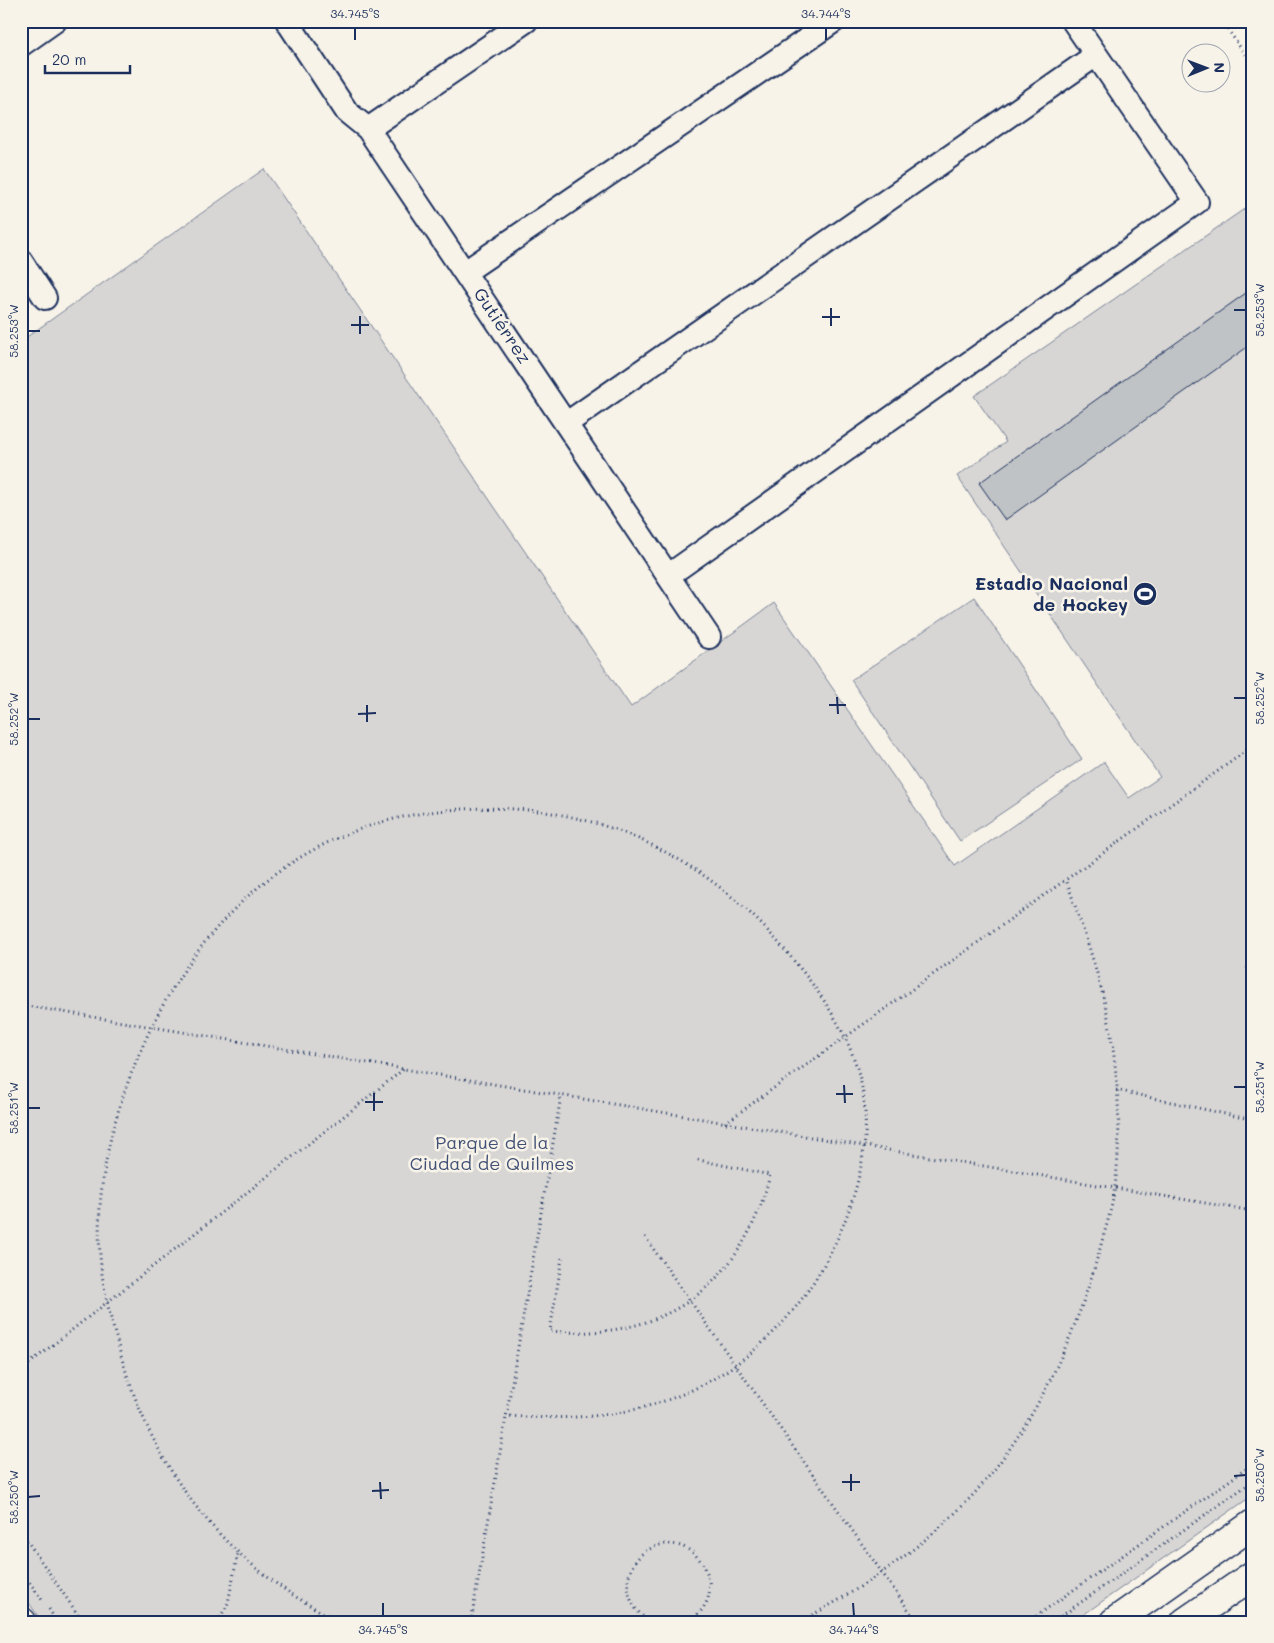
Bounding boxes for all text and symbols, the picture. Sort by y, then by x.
text: 34.745°S [330,5,380,21]
text: 34.744°S [801,5,851,21]
scale bar [45,42,130,74]
north arrow [1182,42,1232,92]
text: 20 m [52,49,86,69]
text: N [1210,62,1229,73]
street label: Gutiérrez [469,283,537,368]
text: 58.253°W [1251,283,1267,337]
text: 58.253°W [5,304,21,358]
place label: Estadio Nacional de Hockey [975,571,1128,616]
sports icon: Estadio Nacional de Hockey [1132,581,1158,607]
text: 58.252°W [1251,671,1267,725]
text: 58.252°W [5,692,21,746]
text: 58.251°W [1251,1061,1267,1113]
text: 58.251°W [5,1082,21,1134]
park label: Parque de la Ciudad de Quilmes [410,1130,574,1175]
text: 58.250°W [1251,1448,1267,1502]
text: 58.250°W [5,1470,21,1524]
text: 34.745°S [358,1621,408,1637]
text: 34.744°S [829,1621,879,1637]

